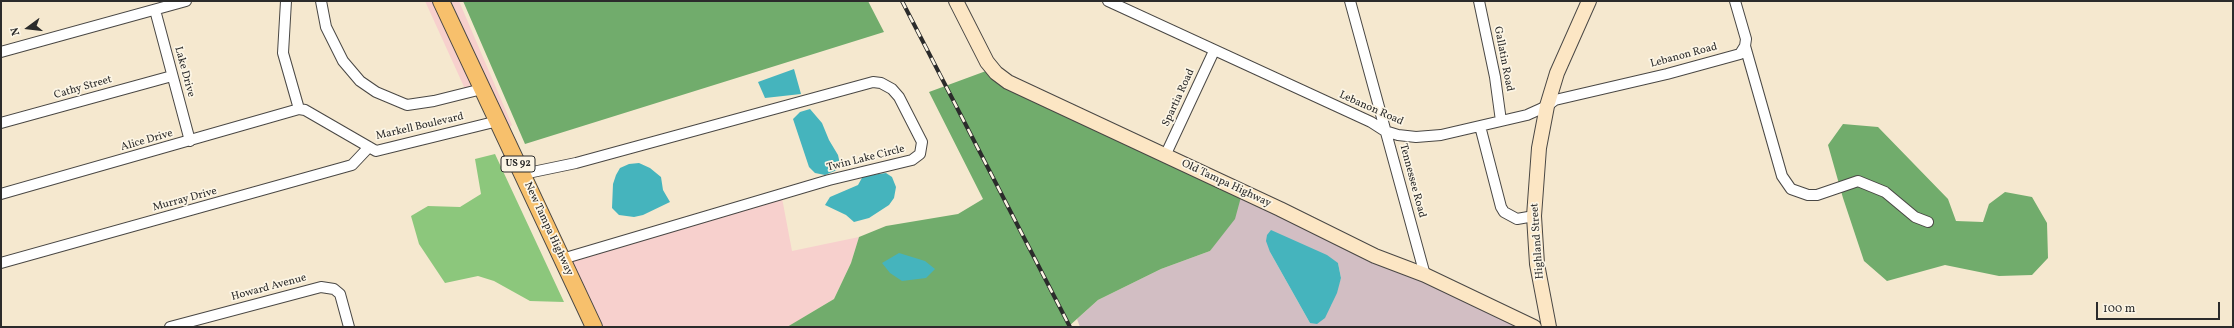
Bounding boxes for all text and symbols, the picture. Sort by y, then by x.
north arrow [8,8,48,48]
text: N [8,25,24,37]
street label: Gallatin Road [1490,25,1516,93]
street label: Lebanon Road [1649,41,1719,71]
street label: Lake Drive [171,45,197,99]
street label: Spartia Road [1160,67,1198,129]
street label: Cathy Street [53,73,113,103]
street label: Lebanon Road [1337,89,1405,129]
street label: Markell Boulevard [375,110,465,144]
street label: Alice Drive [119,127,175,155]
street label: Twin Lake Circle [826,143,906,175]
street label: Tennessee Road [1396,143,1428,219]
road number: US 92 [501,156,535,172]
street label: Old Tampa Highway [1179,157,1273,211]
street label: New Tampa Highway [520,180,576,278]
street label: Murray Drive [152,185,218,215]
street label: Highland Street [1529,202,1547,280]
street label: Howard Avenue [230,272,308,304]
scale bar [2098,294,2222,320]
text: 100 m [2103,301,2135,317]

